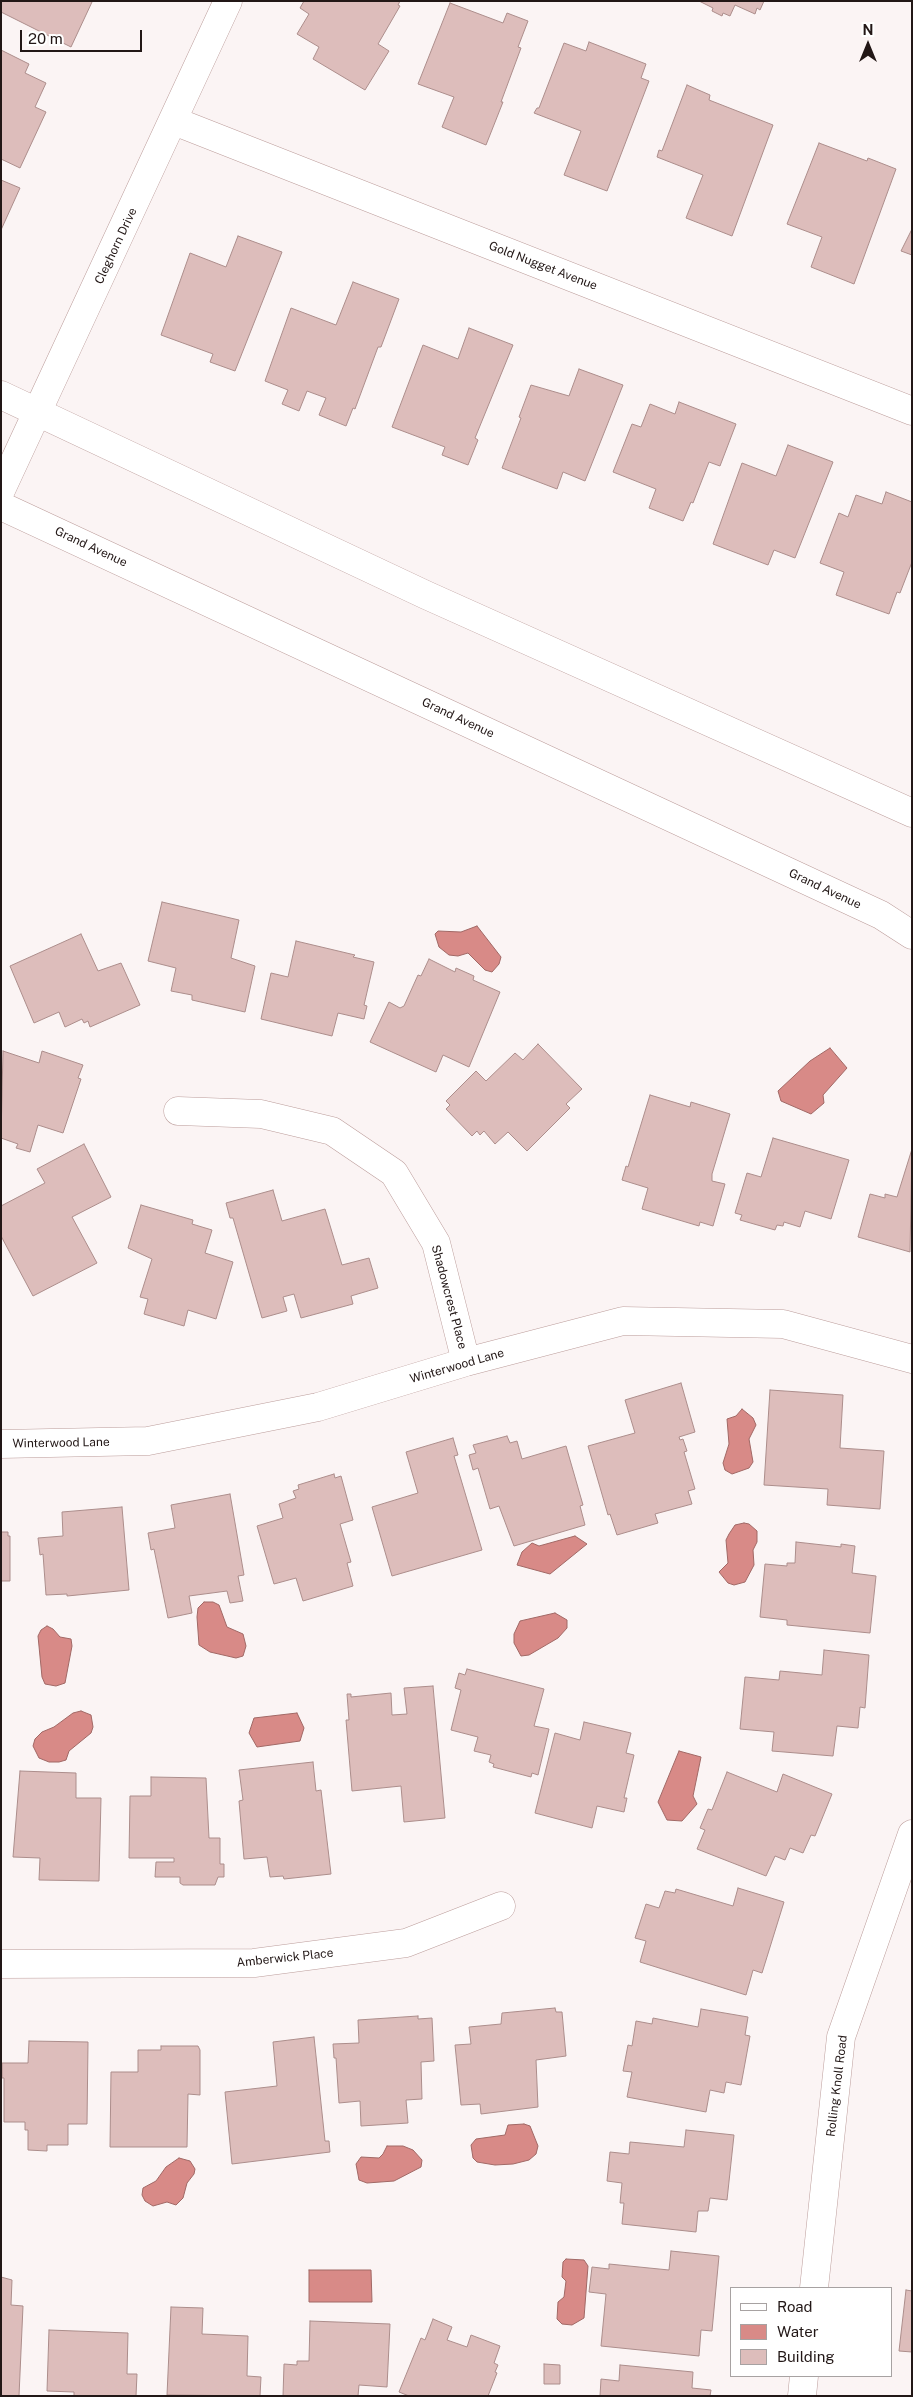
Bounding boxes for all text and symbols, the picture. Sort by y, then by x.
scale bar [22,20,145,52]
north arrow [843,20,893,70]
text: N [863,22,873,38]
text: 20 m [28,30,63,47]
street label: Cleghorn Drive [92,205,140,287]
street label: Gold Nugget Avenue [487,239,599,293]
street label: Grand Avenue [53,524,129,570]
street label: Grand Avenue [420,695,496,741]
street label: Grand Avenue [787,866,863,912]
street label: Shadowcrest Place [428,1243,470,1351]
street label: Winterwood Lane [408,1346,506,1386]
street label: Winterwood Lane [12,1435,110,1451]
street label: Amberwick Place [236,1946,334,1970]
street label: Rolling Knoll Road [824,2034,850,2138]
legend [730,2287,893,2377]
text: Road [777,2298,813,2315]
text: Water [777,2323,819,2340]
text: Building [777,2348,835,2365]

